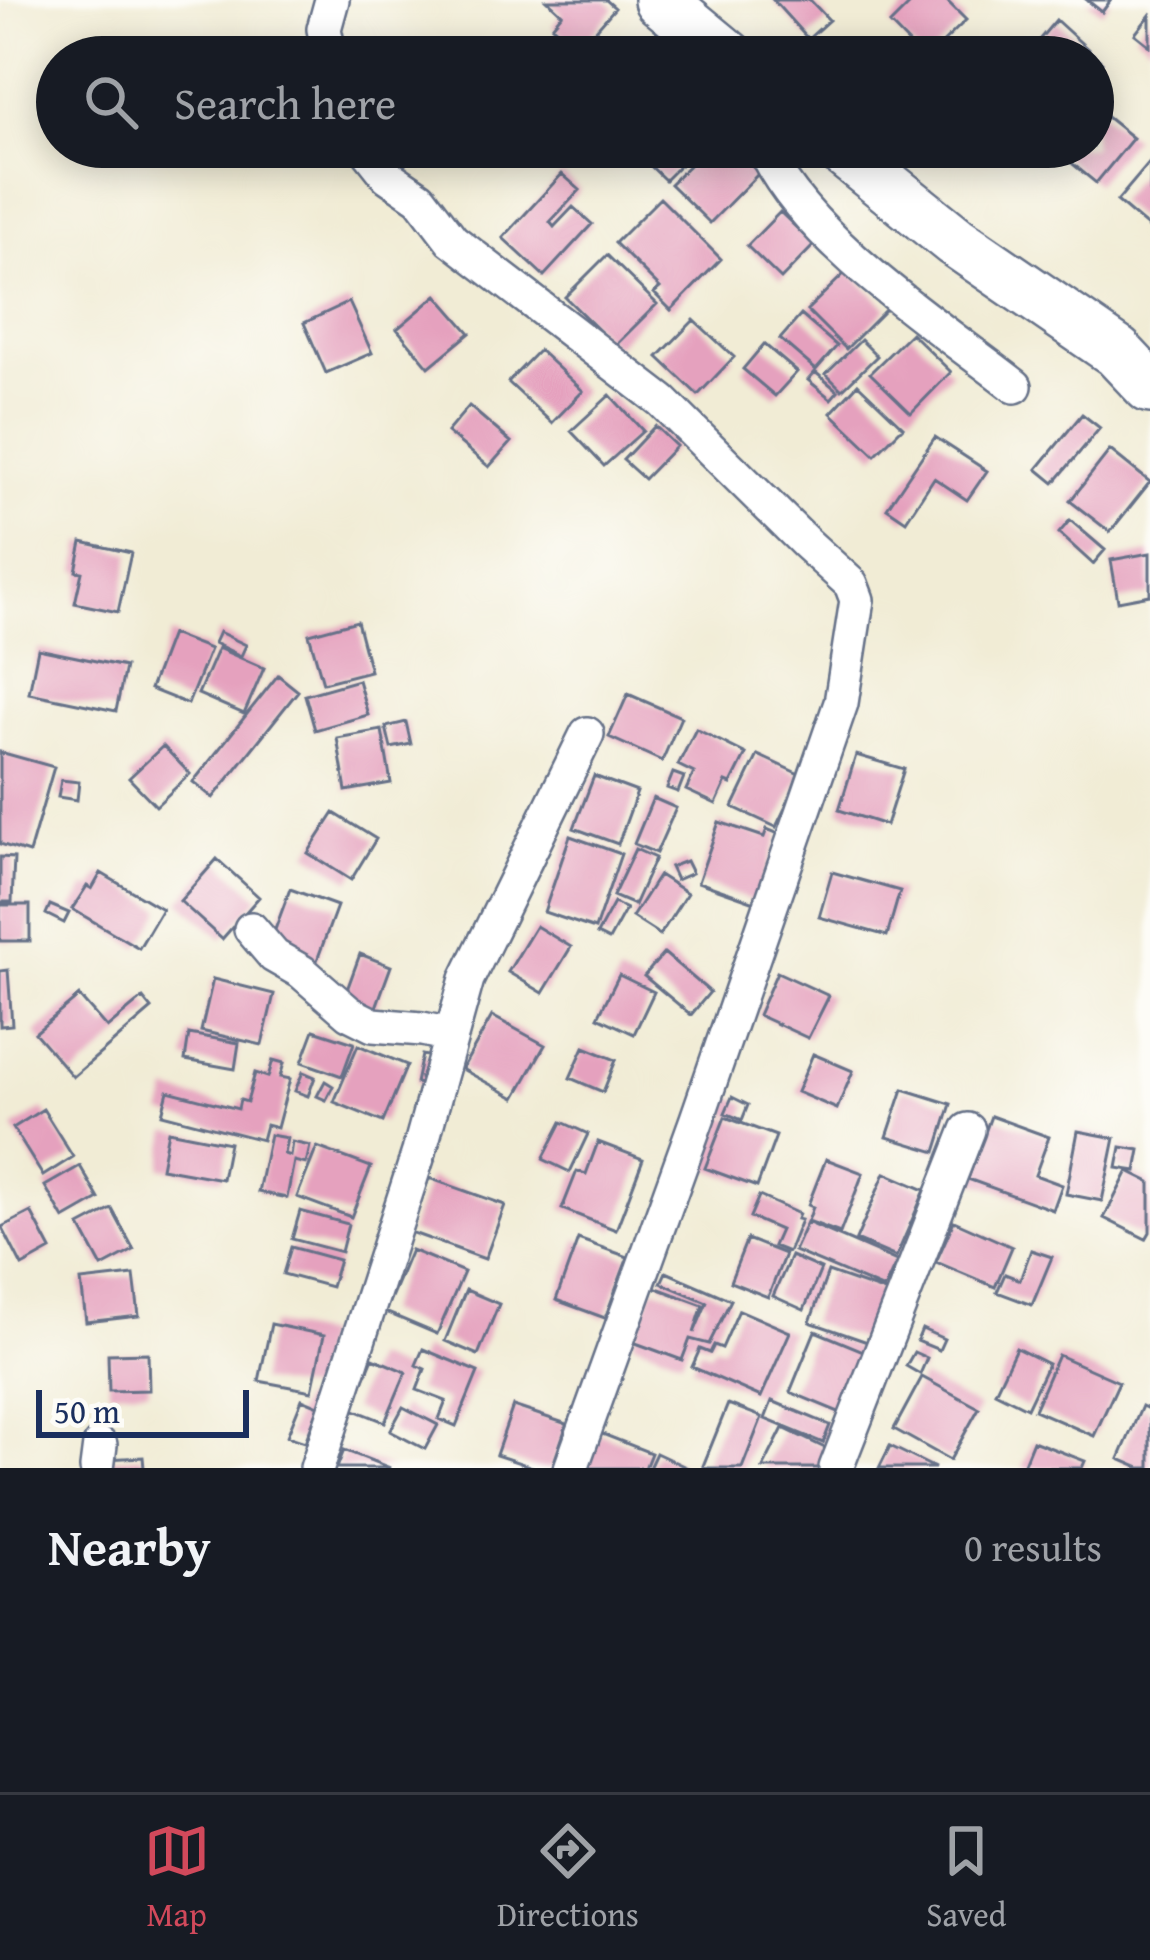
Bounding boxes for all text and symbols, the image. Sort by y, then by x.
search box [36,36,1114,168]
icon: search [78,69,144,135]
text: Search here [174,70,396,135]
scale bar [36,1384,249,1437]
text: 50 m [54,1387,120,1435]
text: Nearby [48,1509,211,1584]
text: 0 results [964,1518,1102,1575]
tab: Map [144,1818,210,1938]
tab: Directions [497,1818,639,1938]
tab: Saved [926,1818,1006,1938]

